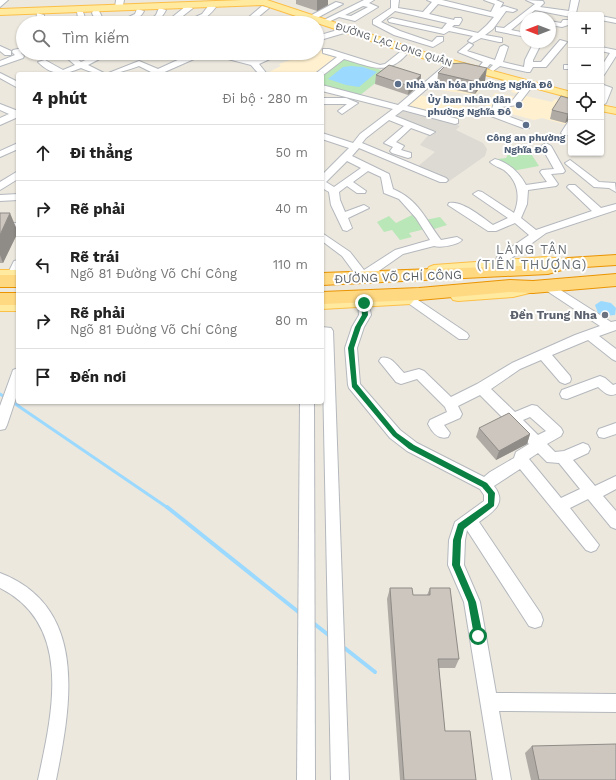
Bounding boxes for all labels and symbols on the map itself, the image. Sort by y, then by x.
north arrow [520,12,556,48]
street label: ĐƯỜNG LẠC LONG QUÂN [334,20,454,69]
marker: Nhà văn hóa phường Nghĩa Đô [393,79,403,89]
place label: Nhà văn hóa phường Nghĩa Đô [406,79,552,90]
place label: Ủy ban Nhân dân phường Nghĩa Đô [428,94,511,117]
marker: Ủy ban Nhân dân phường Nghĩa Đô [514,100,524,110]
marker: Công an phường Nghĩa Đô [521,120,531,130]
place label: Công an phường Nghĩa Đô [487,132,566,155]
district label: LÀNG TÂN (TIÊN THƯỢNG) [477,241,587,272]
street label: ĐƯỜNG VÕ CHÍ CÔNG [334,268,462,286]
route end [355,294,373,312]
place label: Đền Trung Nha [510,308,597,322]
marker: Đền Trung Nha [600,310,610,320]
route start [469,627,487,645]

